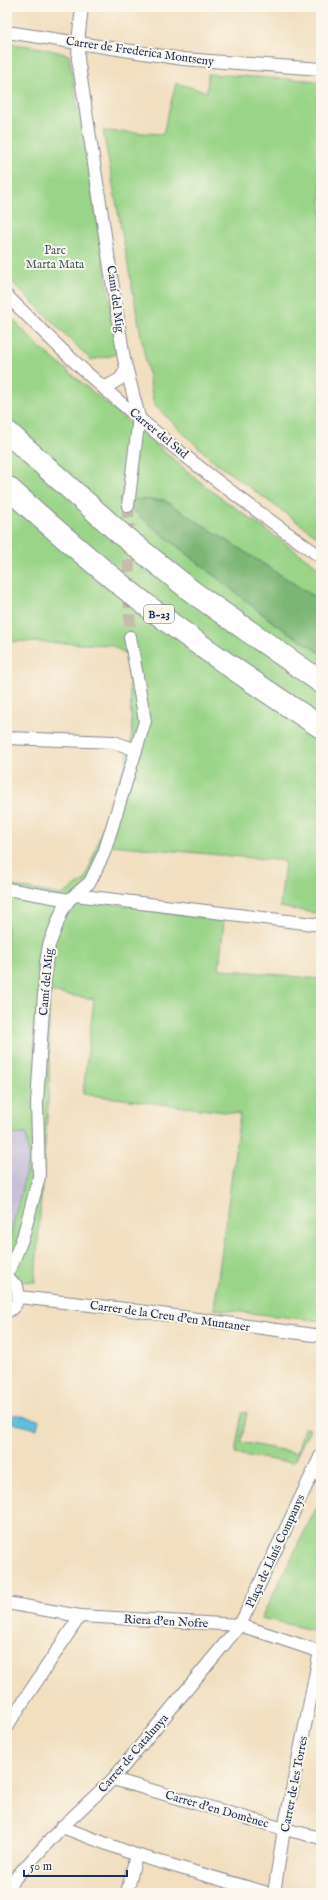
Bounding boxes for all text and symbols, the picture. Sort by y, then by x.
street label: Carrer de Frederica Montseny [65,34,215,69]
park label: Parc Marta Mata [26,243,85,272]
street label: Camí del Mig [103,265,128,334]
street label: Carrer del Sud [126,405,192,462]
road number: B-23 [144,605,174,623]
street label: Camí del Mig [36,947,57,1016]
street label: Carrer de la Creu d'en Muntaner [89,1298,251,1335]
street label: Plaça de Lluís Companys [243,1492,309,1611]
street label: Riera d'en Nofre [123,1612,209,1631]
street label: Carrer de Catalunya [95,1710,172,1796]
street label: Carrer de les Torres [278,1735,311,1834]
street label: Carrer d'en Domènec [163,1788,270,1831]
scale bar [24,1852,127,1878]
text: 50 m [30,1859,52,1874]

